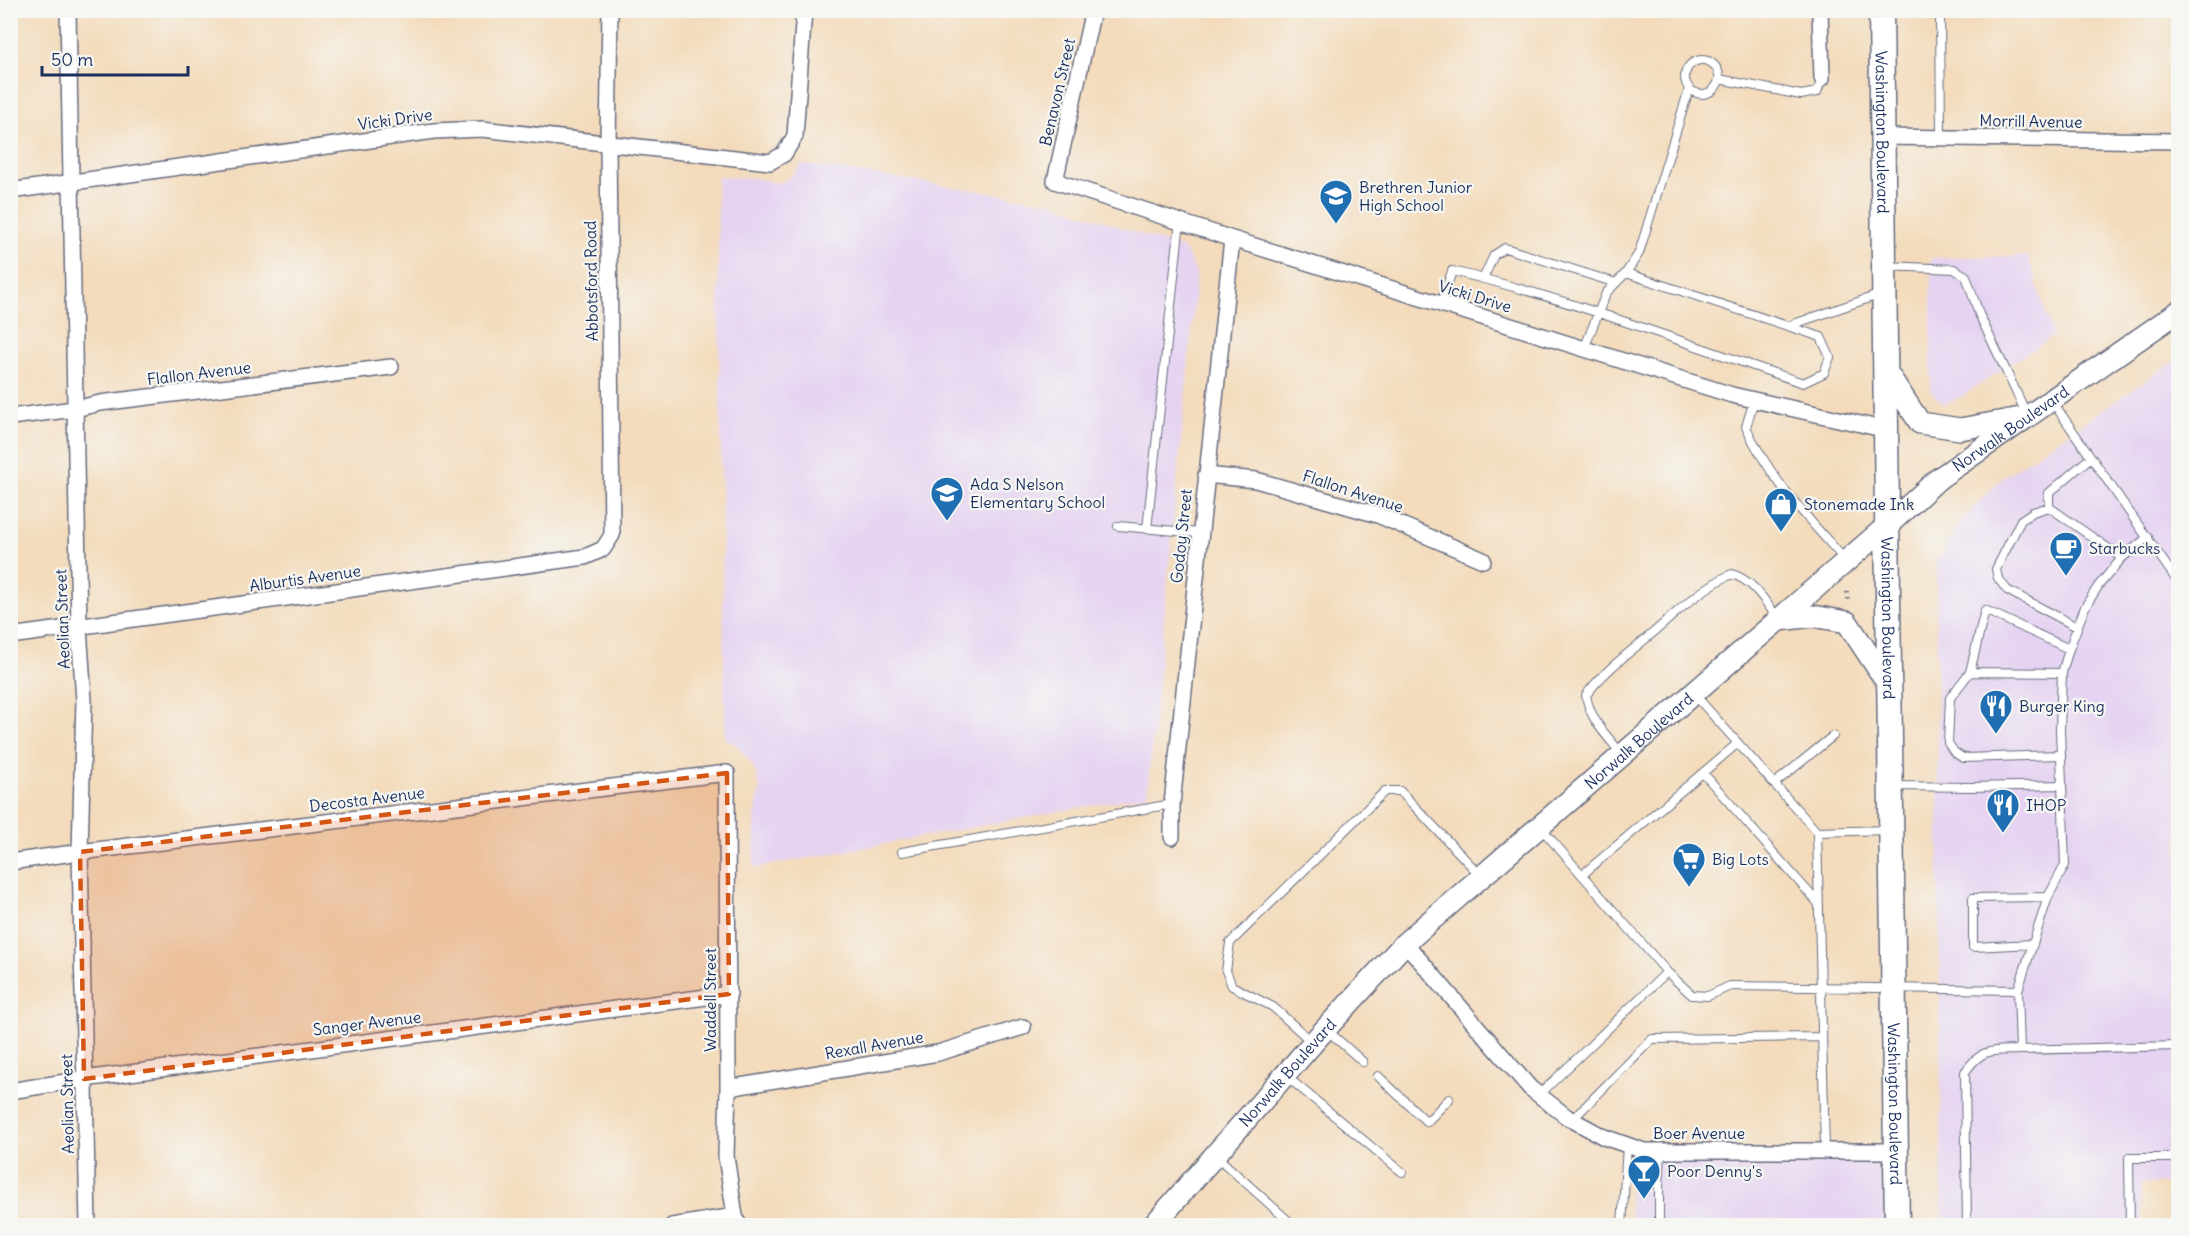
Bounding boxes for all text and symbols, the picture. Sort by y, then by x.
street label: Benavon Street [1035,36,1079,148]
scale bar [42,39,188,77]
text: 50 m [51,48,93,71]
street label: Washington Boulevard [1871,51,1893,214]
street label: Vicki Drive [356,104,434,134]
street label: Morrill Avenue [1979,110,2083,132]
place label: Brethren Junior High School [1359,177,1473,215]
school or university icon: Brethren Junior High School [1318,178,1354,225]
street label: Abbotsford Road [580,221,602,341]
street label: Vicki Drive [1436,275,1514,317]
street label: Flallon Avenue [146,357,252,389]
street label: Norwalk Boulevard [1948,381,2073,476]
street label: Flallon Avenue [1300,465,1406,517]
place label: Ada S Nelson Elementary School [970,474,1105,512]
school or university icon: Ada S Nelson Elementary School [929,475,965,522]
shop icon: Stonemade Ink [1763,486,1799,533]
street label: Godoy Street [1166,487,1196,584]
place label: Stonemade Ink [1804,494,1914,514]
cafe icon: Starbucks [2048,530,2084,577]
street label: Washington Boulevard [1877,537,1899,699]
place label: Starbucks [2089,538,2160,558]
street label: Alburtis Avenue [248,560,362,596]
street label: Aeolian Street [50,568,74,669]
street label: Norwalk Boulevard [1580,688,1697,793]
restaurant icon: Burger King [1978,688,2014,735]
place label: Burger King [2019,696,2105,716]
street label: Decosta Avenue [308,782,426,816]
restaurant icon: IHOP [1985,787,2021,834]
place label: IHOP [2026,795,2067,815]
supermarket icon: Big Lots [1671,841,1707,888]
place label: Big Lots [1712,849,1769,869]
street label: Waddell Street [700,947,720,1052]
street label: Sanger Avenue [312,1006,422,1040]
street label: Norwalk Boulevard [1234,1014,1340,1131]
street label: Washington Boulevard [1884,1022,1906,1185]
street label: Rexall Avenue [823,1026,925,1064]
street label: Aeolian Street [56,1053,78,1154]
street label: Boer Avenue [1653,1123,1745,1143]
bar icon: Poor Denny's [1626,1153,1662,1200]
place label: Poor Denny's [1667,1161,1762,1181]

